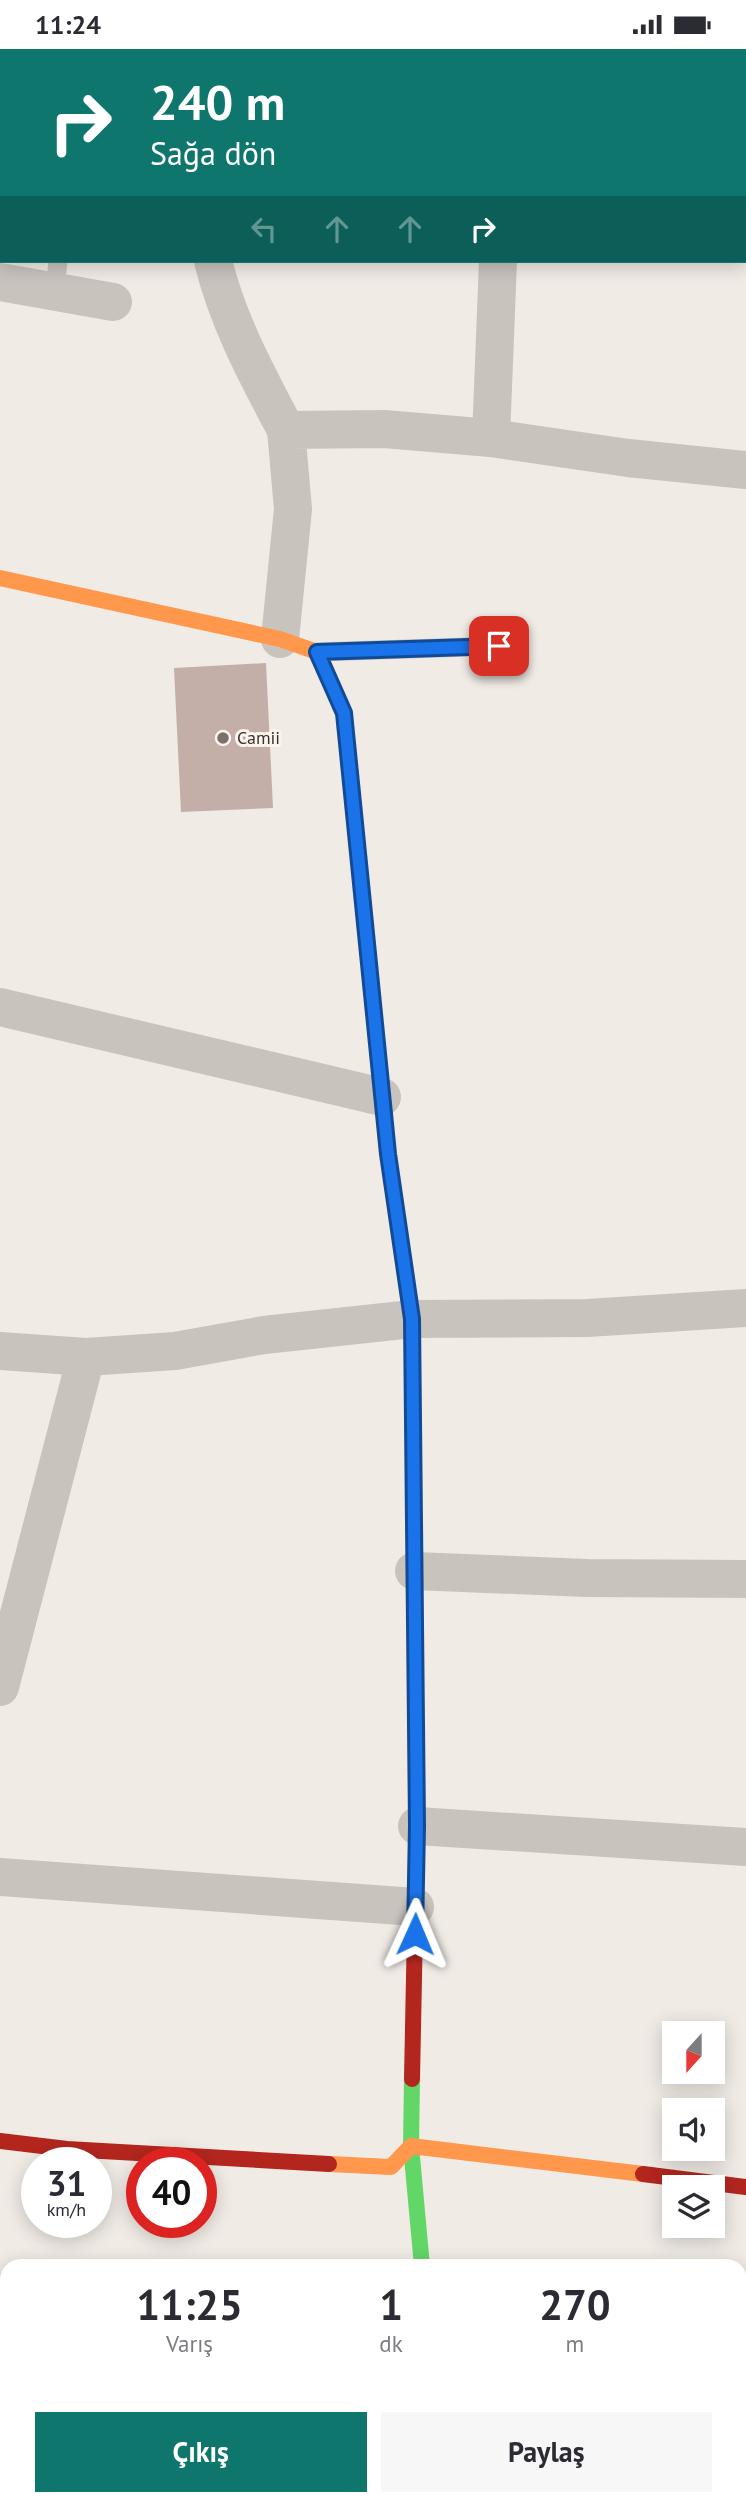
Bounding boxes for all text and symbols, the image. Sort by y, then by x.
text: 11:24 [35,8,101,41]
text: 240 m [150,70,285,134]
icon: right [35,77,126,168]
text: Sağa dön [150,132,276,174]
icon: left [245,210,283,248]
icon: ahead [318,210,356,248]
icon: ahead [391,210,429,248]
icon: right [464,210,502,248]
pin [469,616,529,676]
icon: arrive [480,627,518,665]
place label: Camii [237,726,280,749]
marker: Camii [215,730,231,746]
position arrow [378,1897,452,1971]
north arrow [662,2021,724,2084]
map controls [662,2021,725,2238]
button: sound [662,2098,725,2161]
speed limit sign: 40 [126,2147,217,2238]
text: 31 [47,2160,86,2206]
button: layers [662,2175,725,2238]
text: km/h [47,2198,86,2221]
text: 11:25 [136,2277,243,2332]
text: 1 [379,2277,403,2332]
text: 270 [539,2277,611,2332]
text: Varış [166,2329,213,2358]
text: dk [379,2329,403,2358]
text: m [566,2329,584,2358]
button: Çıkış [35,2412,367,2492]
button: Paylaş [381,2412,712,2492]

